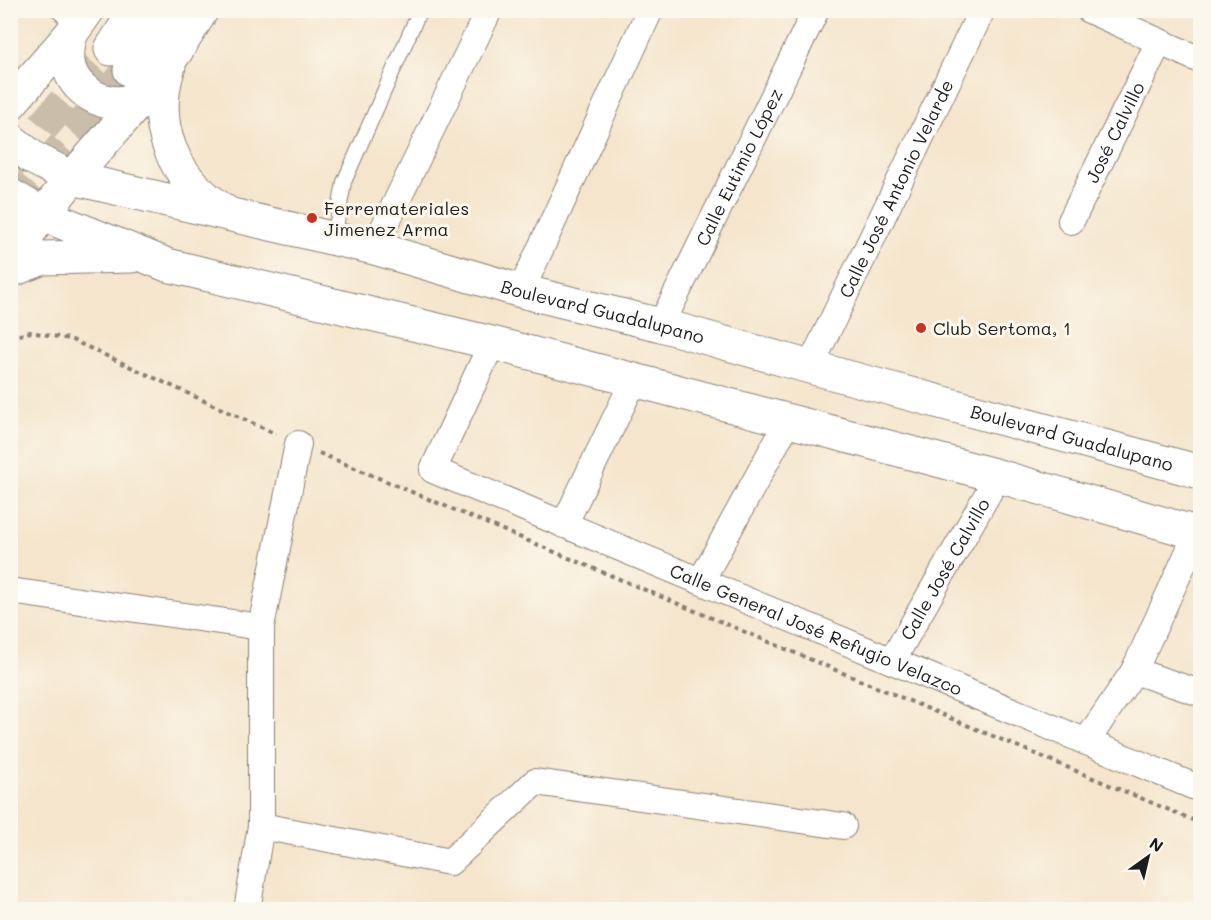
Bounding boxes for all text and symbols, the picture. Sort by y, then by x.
street label: Calle José Antonio Velarde [833,76,959,302]
street label: José Calvillo [1080,77,1150,187]
street label: Calle Eutimio López [690,84,788,250]
place label: Ferremateriales Jimenez Arma [324,196,469,241]
marker: Ferremateriales Jimenez Arma [305,211,319,225]
street label: Boulevard Guadalupano [498,274,707,349]
place label: Club Sertoma, 1 [933,316,1071,340]
marker: Club Sertoma, 1 [914,321,928,335]
street label: Boulevard Guadalupano [968,399,1176,476]
street label: Calle José Calvillo [895,493,995,644]
street label: Calle General José Refugio Velazco [666,558,966,701]
north arrow [1118,827,1178,887]
text: N [1146,832,1168,856]

